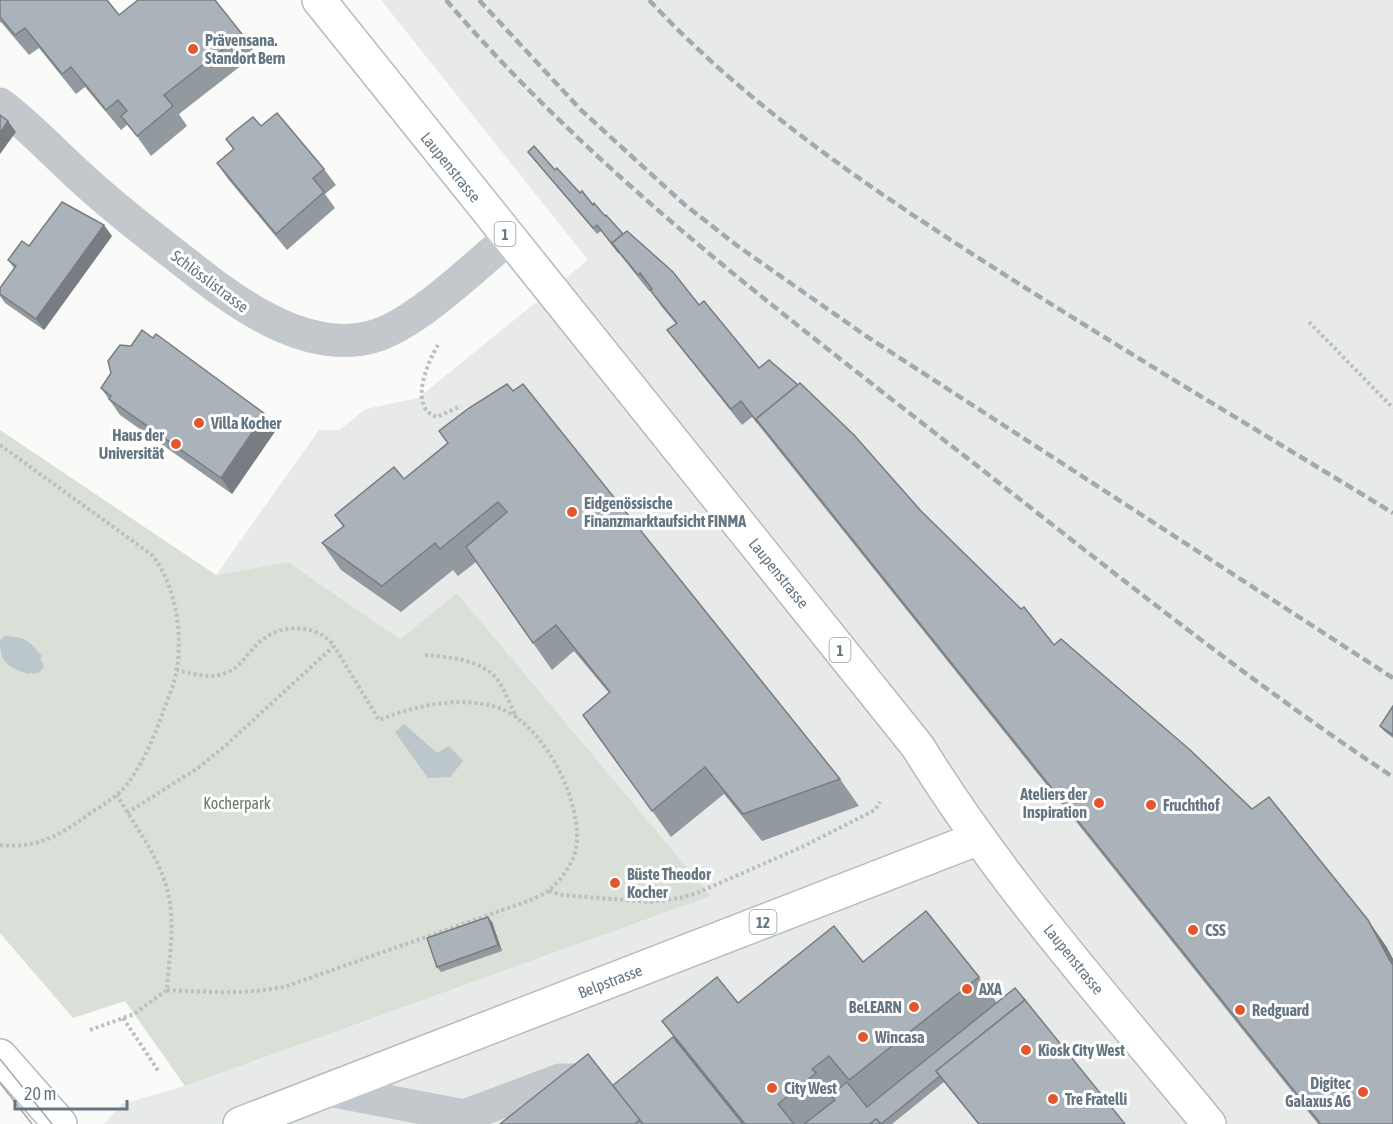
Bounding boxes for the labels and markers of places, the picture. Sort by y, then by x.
place label: Prävensana. Standort Bern [205,31,286,67]
marker: Prävensana. Standort Bern [186,42,200,56]
place label: Villa Kocher [210,414,282,432]
marker: Villa Kocher [192,416,206,430]
place label: Haus der Universität [99,426,164,462]
marker: Haus der Universität [169,437,183,451]
place label: Eidgenössische Finanzmarktaufsicht FINMA [584,494,746,530]
marker: Eidgenössische Finanzmarktaufsicht FINMA [565,505,579,519]
place label: Ateliers der Inspiration [1019,785,1087,821]
marker: Ateliers der Inspiration [1092,796,1106,810]
place label: Fruchthof [1163,796,1220,814]
marker: Fruchthof [1144,798,1158,812]
place label: Büste Theodor Kocher [627,865,711,901]
marker: Büste Theodor Kocher [608,876,622,890]
place label: CSS [1205,921,1226,939]
marker: CSS [1186,923,1200,937]
place label: AXA [978,980,1002,998]
marker: AXA [960,982,974,996]
place label: BeLEARN [849,998,902,1016]
marker: BeLEARN [907,1000,921,1014]
place label: Redguard [1252,1001,1310,1019]
marker: Redguard [1233,1003,1247,1017]
place label: Wincasa [874,1028,925,1046]
marker: Wincasa [856,1030,870,1044]
place label: Kiosk City West [1038,1041,1125,1059]
marker: Kiosk City West [1019,1043,1033,1057]
place label: Digitec Galaxus AG [1285,1074,1352,1110]
place label: City West [784,1079,837,1097]
marker: City West [765,1081,779,1095]
marker: Digitec Galaxus AG [1356,1085,1370,1099]
place label: Tre Fratelli [1065,1090,1127,1108]
marker: Tre Fratelli [1046,1092,1060,1106]

